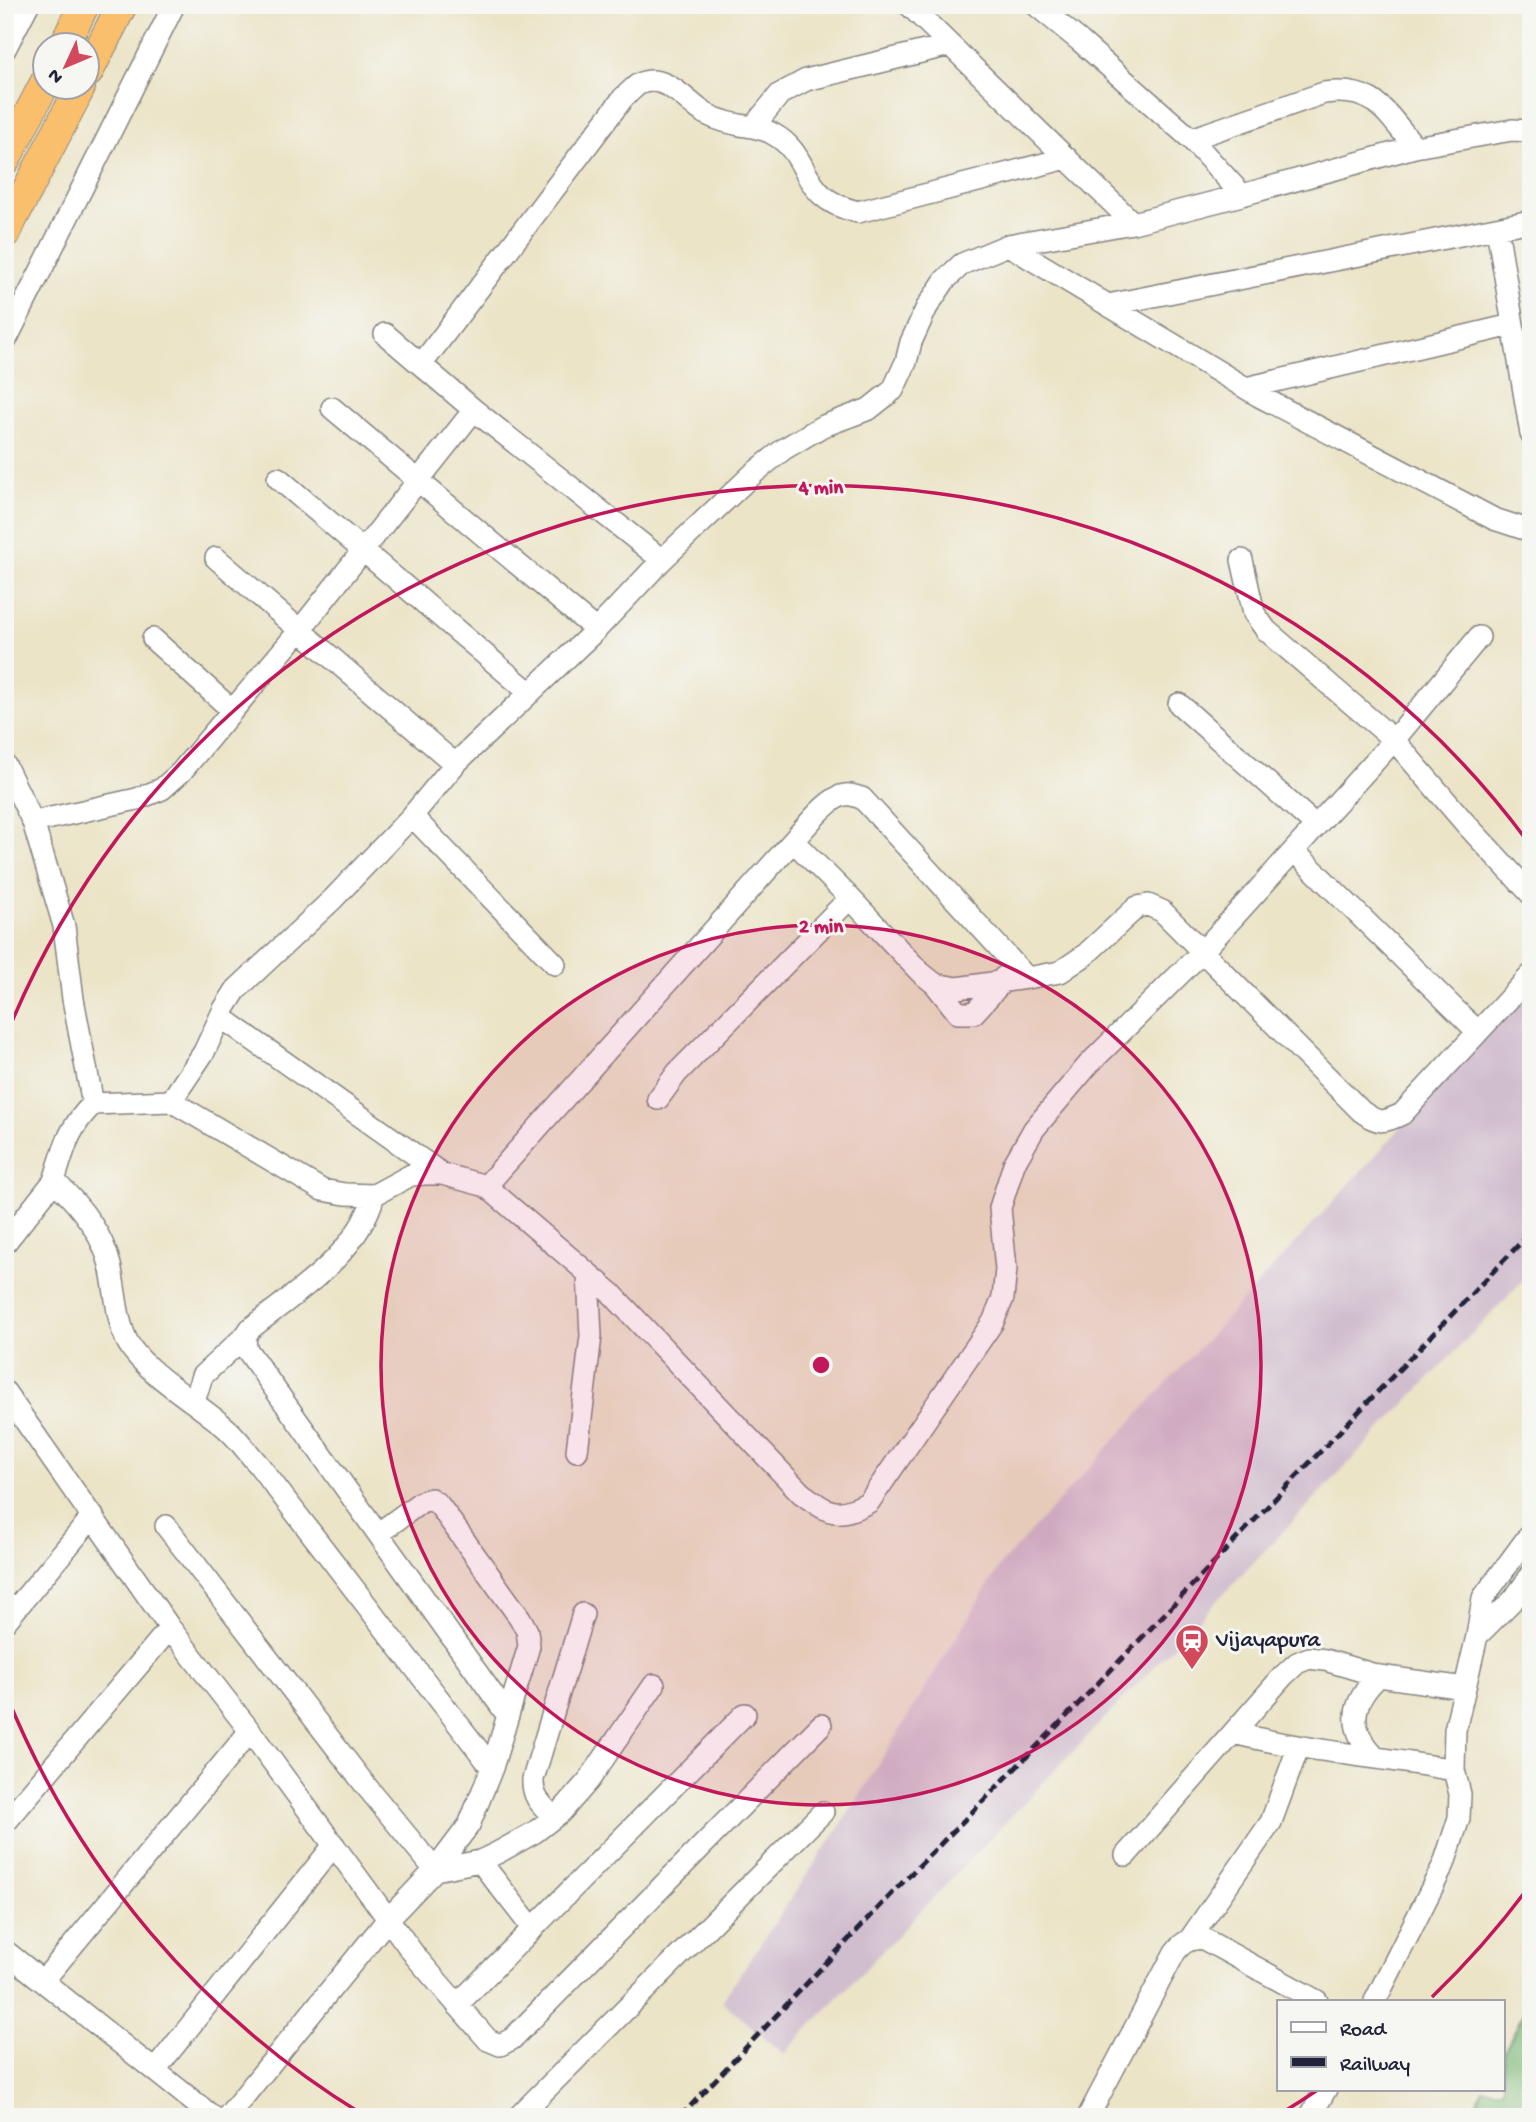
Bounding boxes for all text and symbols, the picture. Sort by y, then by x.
north arrow [32,32,102,102]
text: N [44,63,69,88]
text: 4 min [798,477,844,502]
text: 2 min [799,916,844,941]
centre of rings [809,1353,833,1377]
station icon: Vijayapura [1173,1622,1211,1671]
place label: Vijayapura [1215,1628,1322,1655]
legend [1277,2000,1504,2090]
text: Road [1340,2019,1388,2044]
text: Railway [1340,2054,1410,2079]

